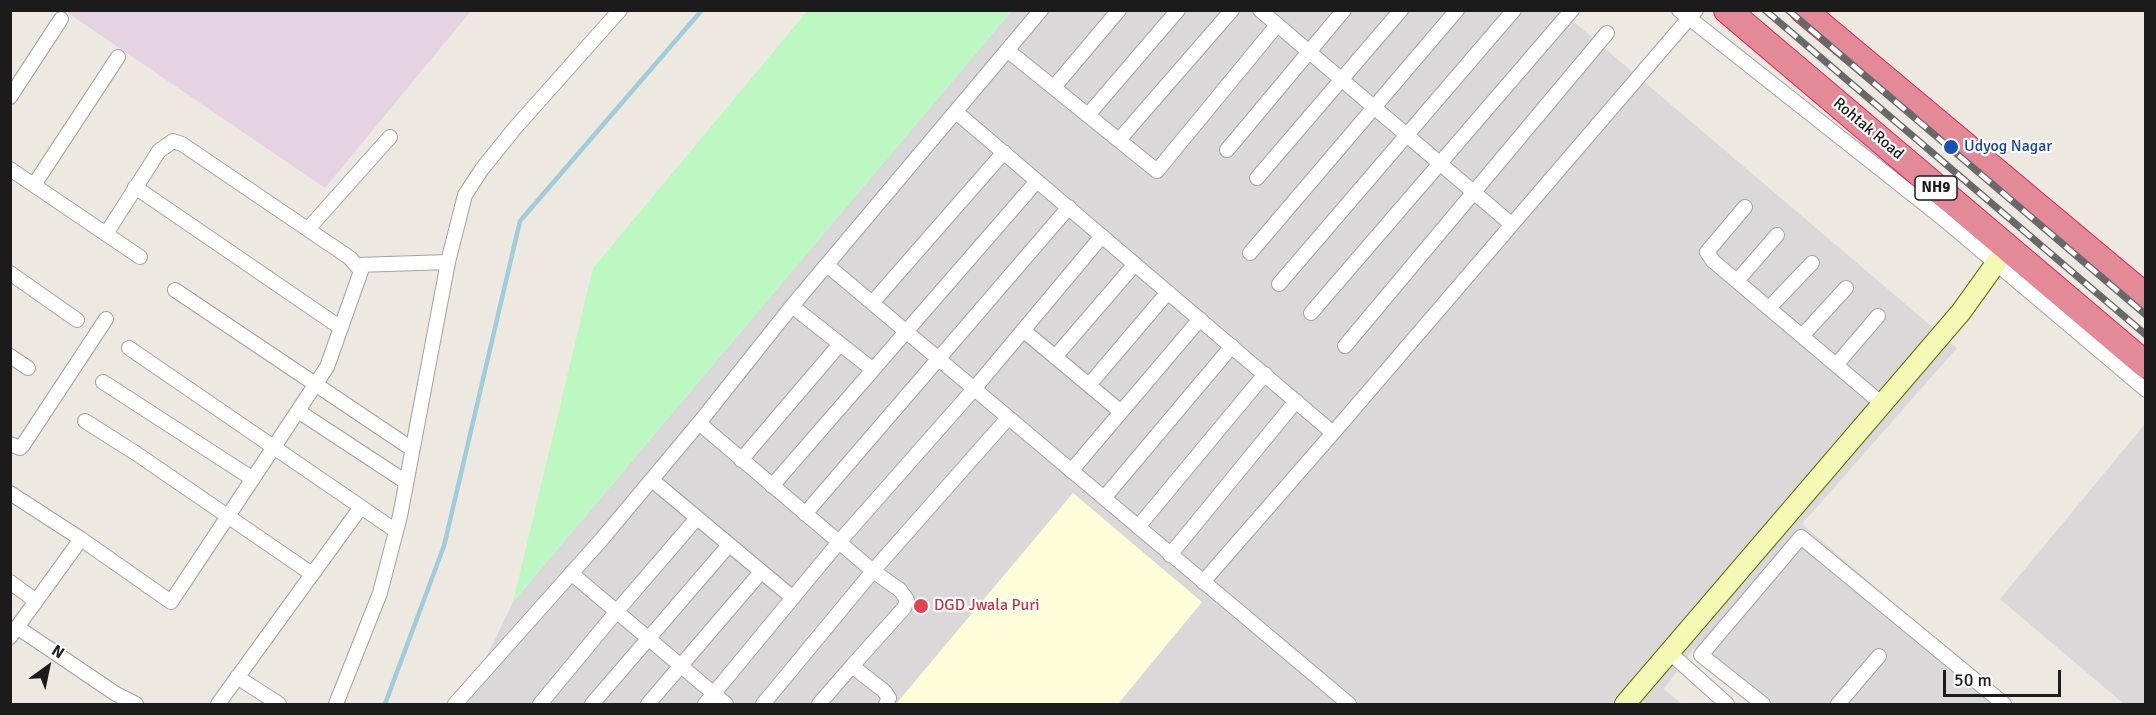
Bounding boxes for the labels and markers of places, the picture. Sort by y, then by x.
place label: Udyog Nagar [1964,137,2052,157]
marker: Udyog Nagar [1942,138,1960,156]
place label: DGD Jwala Puri [934,596,1040,616]
marker: DGD Jwala Puri [912,597,930,615]

